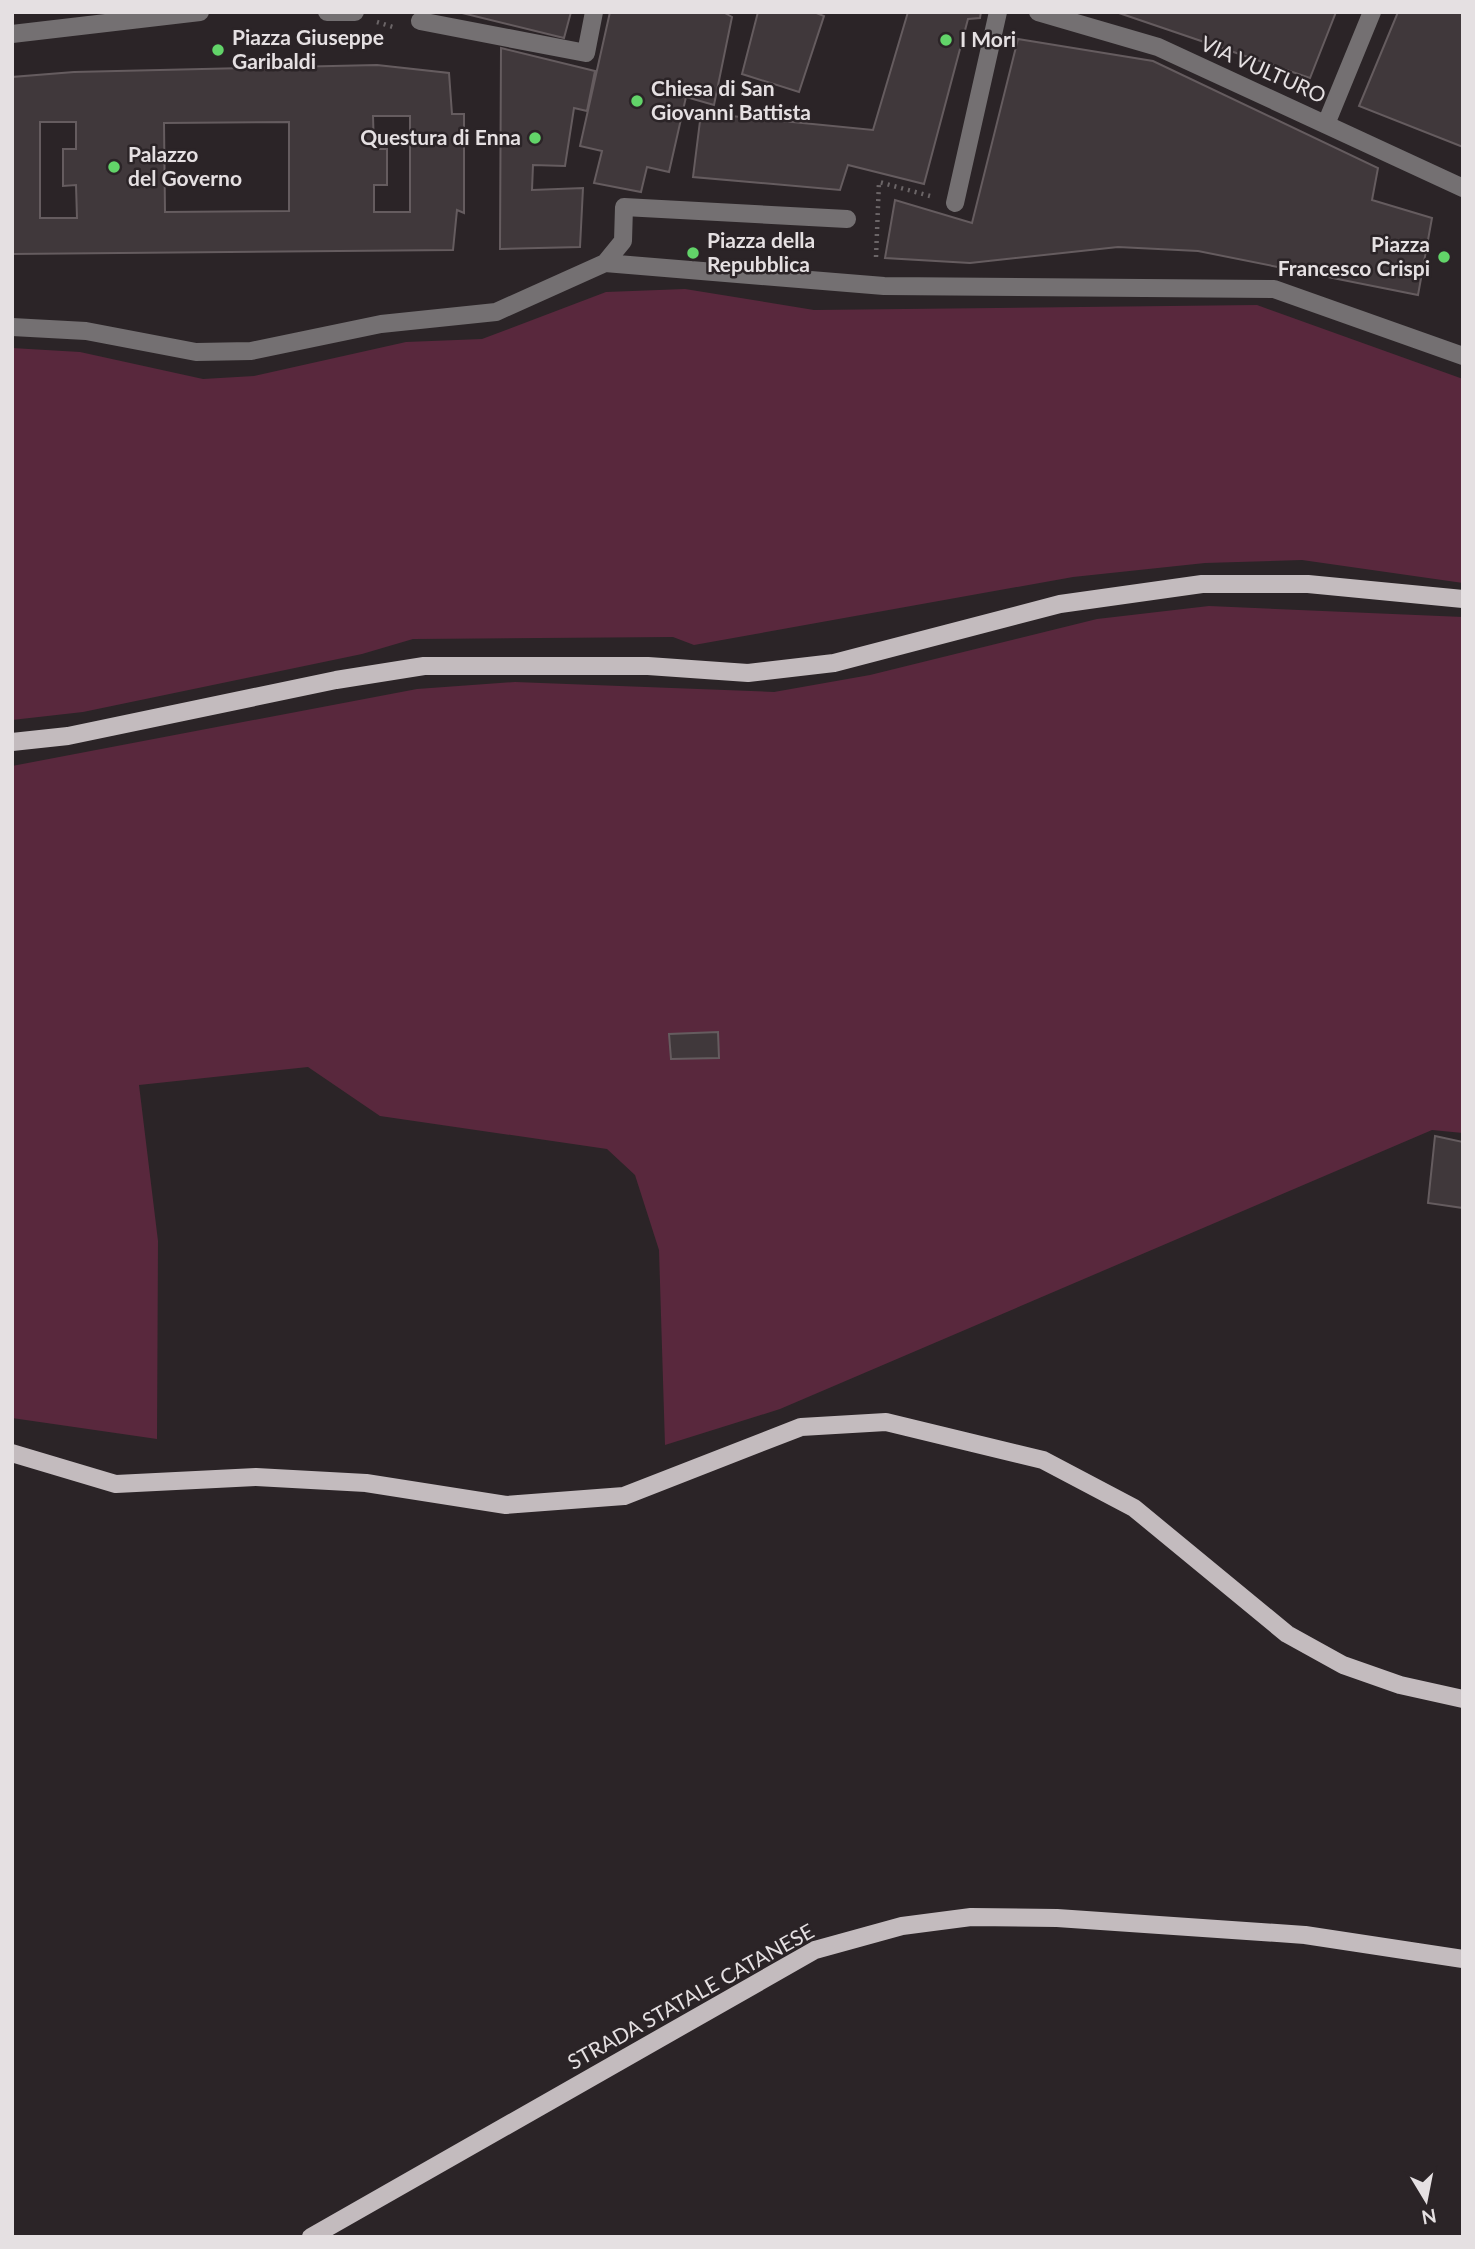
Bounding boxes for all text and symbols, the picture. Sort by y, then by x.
place label: Piazza Giuseppe Garibaldi [232,24,384,73]
place label: I Mori [960,26,1016,51]
street label: VIA VULTURO [1197,30,1330,107]
marker: I Mori [938,32,954,48]
marker: Piazza Giuseppe Garibaldi [210,42,226,58]
place label: Chiesa di San Giovanni Battista [651,75,811,124]
marker: Chiesa di San Giovanni Battista [629,93,645,109]
place label: Questura di Enna [360,124,521,149]
marker: Questura di Enna [527,130,543,146]
place label: Palazzo del Governo [128,141,242,190]
marker: Palazzo del Governo [106,159,122,175]
place label: Piazza della Repubblica [707,227,815,276]
place label: Piazza Francesco Crispi [1278,231,1430,280]
marker: Piazza della Repubblica [685,245,701,261]
marker: Piazza Francesco Crispi [1436,249,1452,265]
street label: STRADA STATALE CATANESE [563,1917,818,2074]
north arrow [1391,2165,1461,2235]
text: N [1420,2205,1438,2230]

